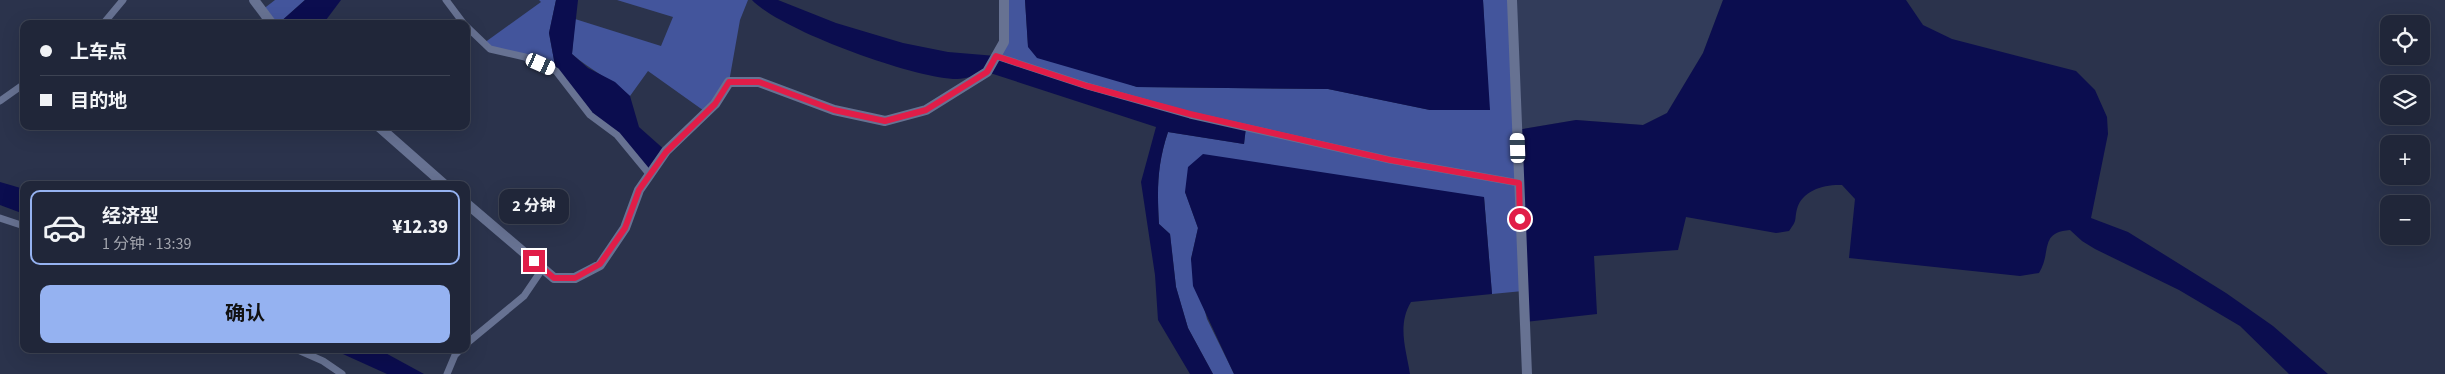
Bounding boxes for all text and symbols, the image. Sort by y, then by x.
map controls [2380,15,2430,245]
button: locate [2380,15,2430,65]
text: 上车点 [70,39,127,66]
car [524,51,557,77]
button: layers [2380,75,2430,125]
text: 目的地 [70,88,127,115]
car [1509,133,1526,163]
button: + [2380,135,2430,185]
callout: 2 分钟 [499,188,569,224]
text: 2 分钟 [512,195,556,217]
button: − [2380,195,2430,245]
text: 经济型 [102,203,159,230]
icon: car [42,205,87,250]
route start [1509,208,1531,230]
text: ¥12.39 [392,214,448,241]
text: 1 分钟 · 13:39 [102,233,191,255]
route end [523,250,545,272]
button: 确认 [40,285,450,343]

